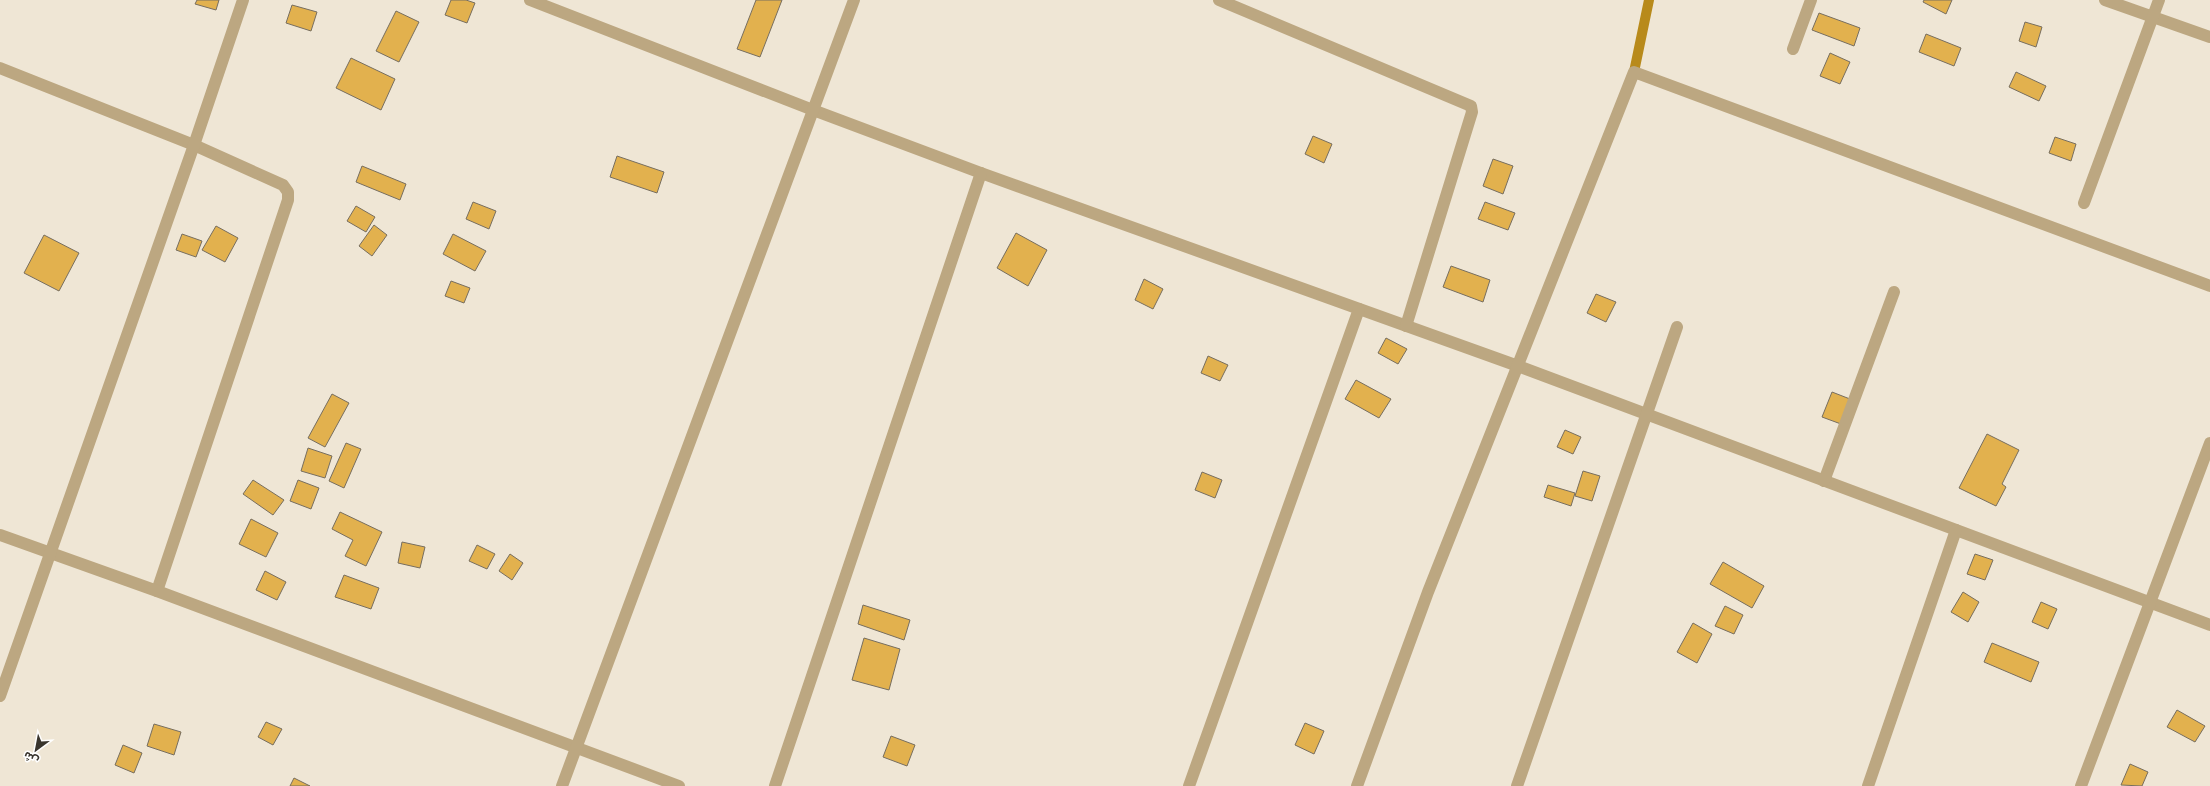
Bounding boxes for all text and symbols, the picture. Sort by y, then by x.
north arrow [16,730,56,770]
text: ش [21,749,41,768]

